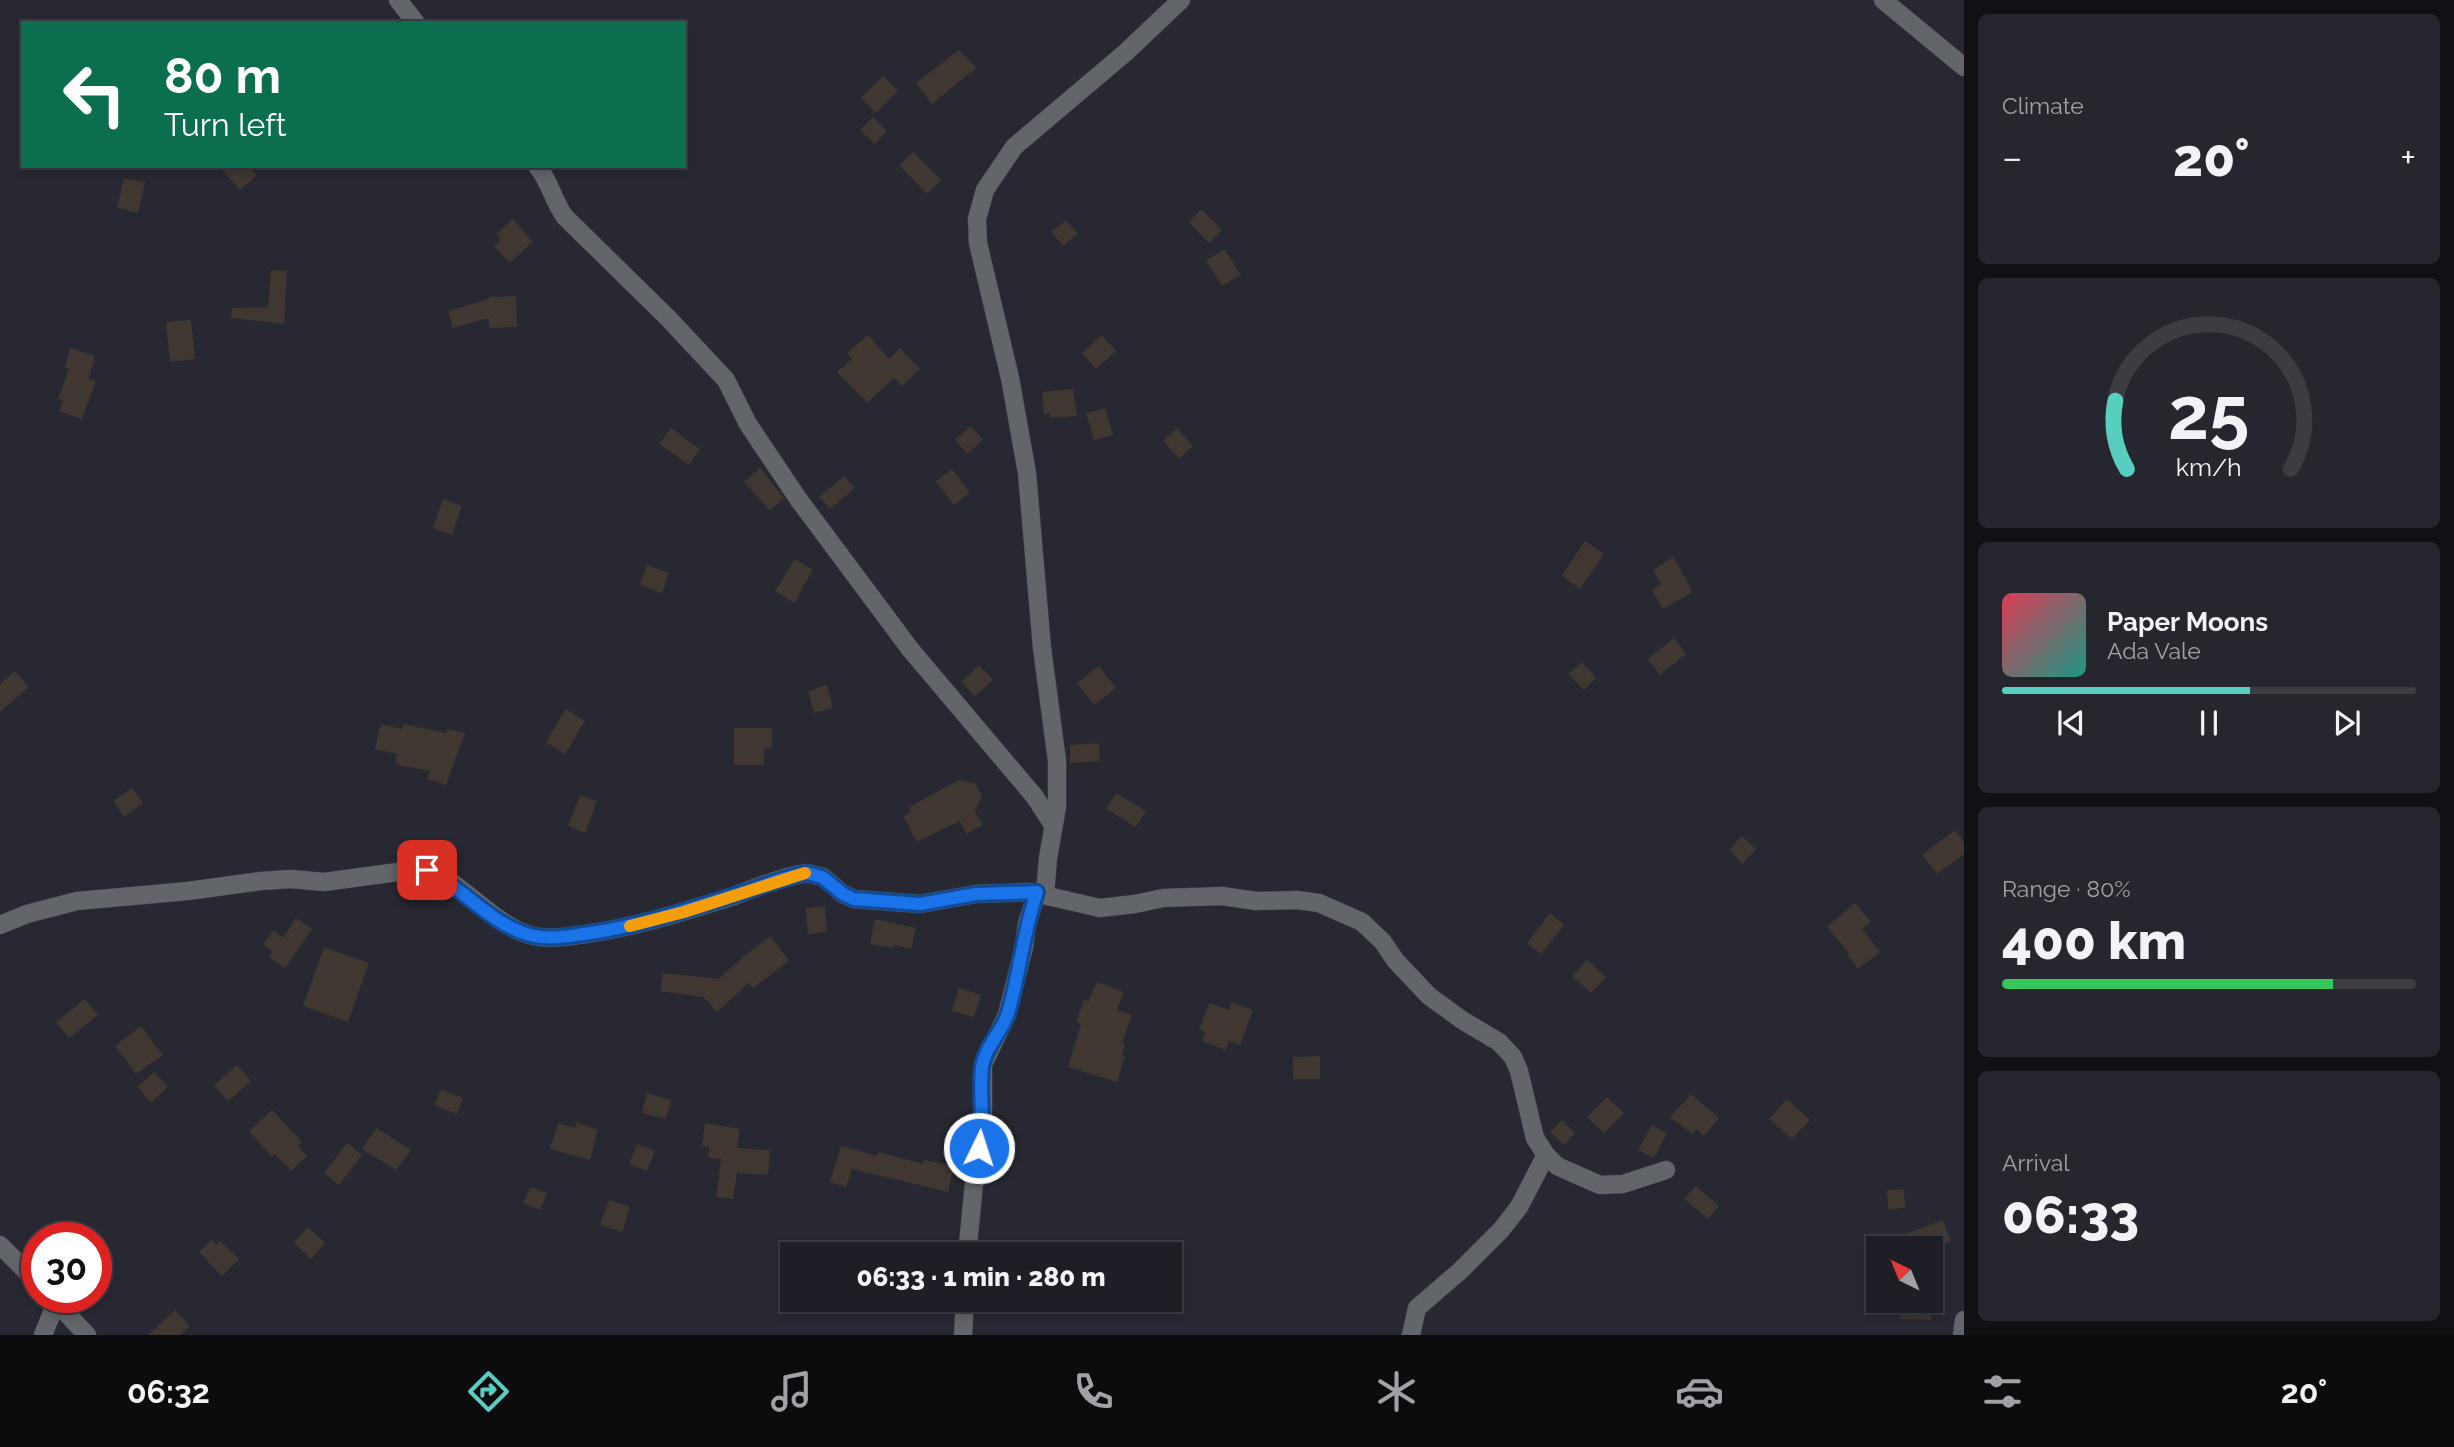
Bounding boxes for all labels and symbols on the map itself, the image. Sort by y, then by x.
pin [397,840,457,900]
position arrow [942,1111,1016,1185]
speed limit sign: 30 [21,1222,112,1313]
north arrow [1866,1236,1942,1312]

